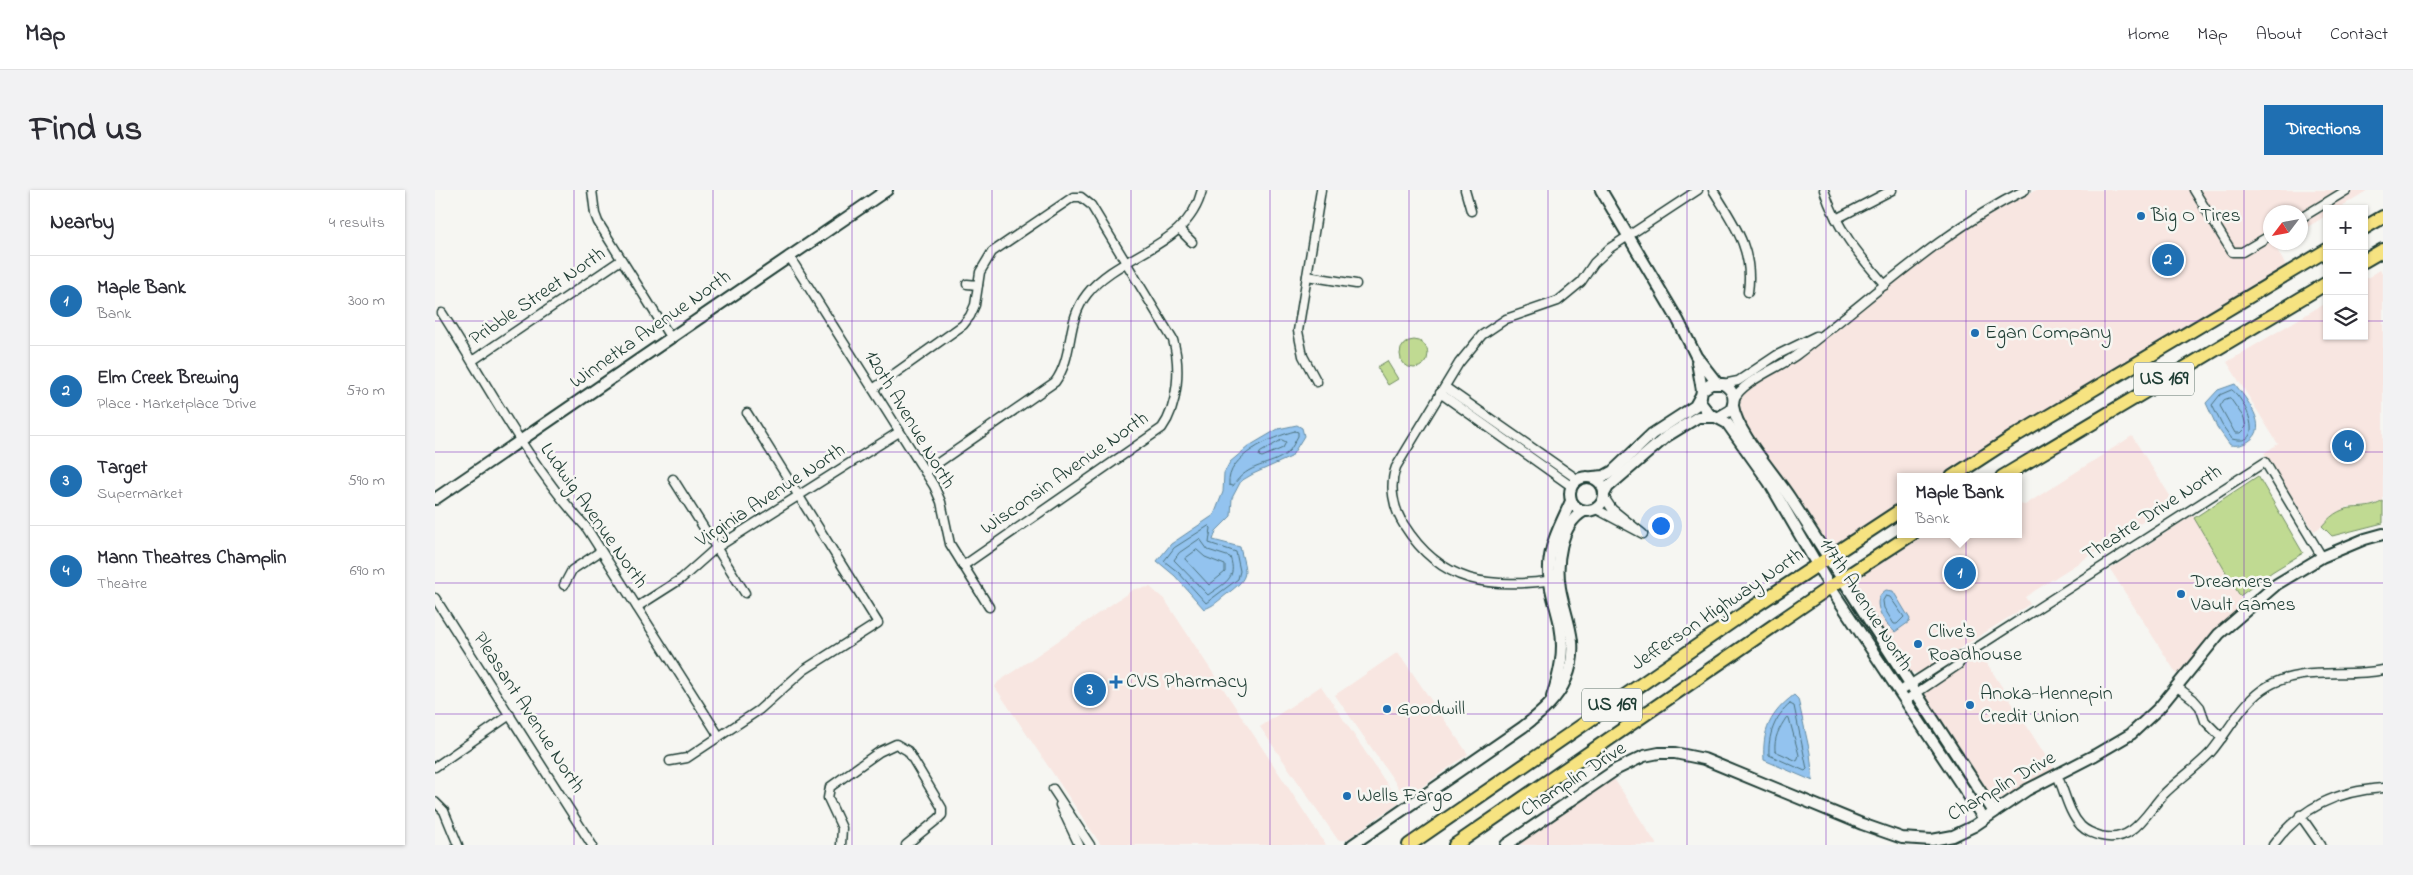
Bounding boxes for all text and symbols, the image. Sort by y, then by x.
text: Map [25,17,66,52]
text: Home [2128,22,2169,48]
text: Map [2197,22,2228,48]
text: About [2256,22,2302,48]
text: Contact [2330,22,2388,48]
text: Find us [30,105,142,156]
button: Directions [2264,105,2383,155]
place label: Big O Tires [2150,202,2241,232]
north arrow [2263,205,2308,250]
map controls [2323,205,2368,340]
button: + [2323,205,2368,250]
text: Nearby [50,208,114,238]
marker: Big O Tires [2135,210,2147,222]
text: 4 results [329,211,385,235]
street label: Pribble Street North [464,240,612,354]
pin: 2 [2152,241,2184,279]
button: − [2323,250,2368,295]
street label: Winnetka Avenue North [564,263,738,397]
text: Maple Bank [97,275,186,302]
text: 1 [63,289,69,313]
text: 300 m [348,289,385,313]
button: layers [2323,295,2368,340]
text: Bank [97,302,131,326]
place label: Egan Company [1985,319,2111,349]
marker: Egan Company [1969,327,1981,339]
street label: 120th Avenue North [856,345,962,495]
road number: US 169 [2134,362,2194,395]
text: Elm Creek Brewing [97,365,239,392]
text: 2 [62,379,70,403]
text: 570 m [346,379,385,403]
text: Place · Marketplace Drive [97,392,256,416]
street label: Wisconsin Avenue North [975,405,1155,543]
pin: 4 [2332,427,2364,465]
street label: Ludwig Avenue North [531,437,654,595]
street label: Virginia Avenue North [690,437,852,557]
text: Target [97,455,147,482]
street label: Theatre Drive North [2078,458,2228,570]
text: 3 [63,469,69,493]
text: 590 m [348,469,385,493]
popup [1897,473,2022,538]
text: Maple Bank [1915,480,2004,507]
text: Supermarket [97,482,183,506]
text: Bank [1915,507,1949,531]
your location [1648,513,1674,539]
street label: 117th Avenue North [1811,533,1919,677]
street label: Jefferson Highway North [1626,541,1811,680]
text: Mann Theatres Champlin [97,545,286,572]
pin: 1 [1944,554,1976,592]
text: 4 [63,559,69,583]
text: 690 m [350,559,385,583]
place label: Dreamers Vault Games [2190,568,2296,620]
text: Theatre [97,572,147,596]
marker: Dreamers Vault Games [2175,588,2187,600]
place label: Clive's Roadhouse [1928,618,2022,670]
street label: Pleasant Avenue North [465,627,591,799]
marker: Clive's Roadhouse [1912,638,1924,650]
place label: CVS Pharmacy [1126,668,1247,697]
pin: 3 [1074,671,1106,709]
marker: CVS Pharmacy [1110,676,1122,688]
place label: Anoka-Hennepin Credit Union [1980,680,2113,732]
road number: US 169 [1582,688,1642,722]
place label: Goodwill [1397,695,1465,724]
marker: Anoka-Hennepin Credit Union [1964,699,1976,711]
marker: Goodwill [1381,703,1393,715]
street label: Champlin Drive [1516,735,1633,825]
street label: Champlin Drive [1942,744,2062,830]
place label: Wells Fargo [1357,782,1453,812]
marker: Wells Fargo [1341,790,1353,802]

